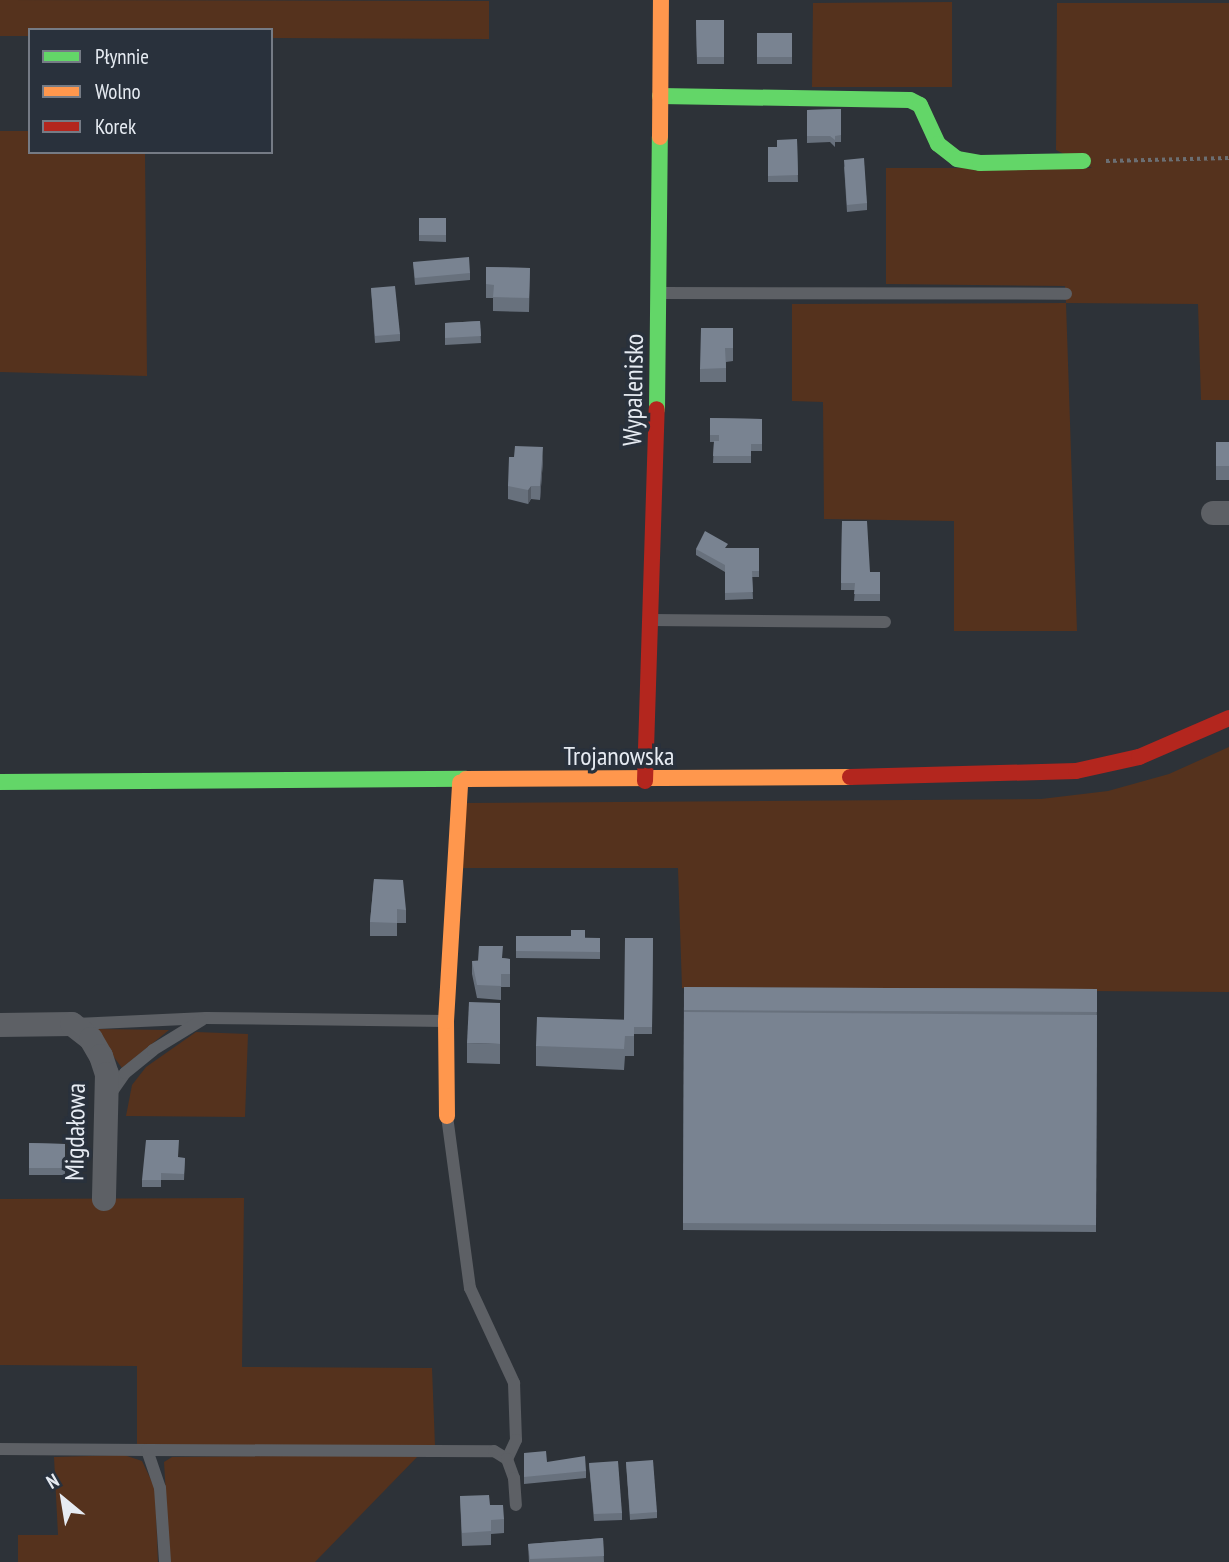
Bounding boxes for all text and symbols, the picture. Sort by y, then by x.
legend [28,28,273,154]
text: Płynnie [95,43,149,70]
text: Wolno [95,78,141,105]
text: Korek [95,113,136,140]
street label: Wypalenisko [616,334,650,446]
street label: Trojanowska [564,740,674,772]
street label: Migdałowa [59,1083,91,1181]
north arrow [28,1464,98,1534]
text: N [42,1468,63,1494]

